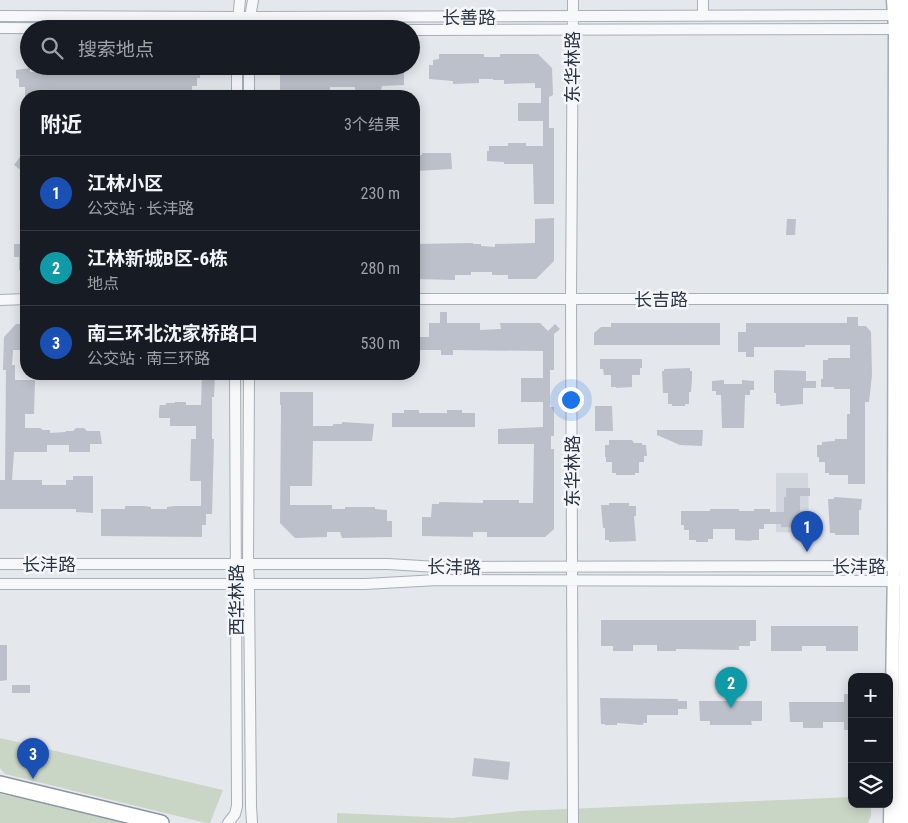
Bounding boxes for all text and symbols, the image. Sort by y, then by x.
street label: 长善路 [442,7,496,28]
search box [20,20,420,75]
street label: 东华林路 [562,31,583,103]
icon: search [38,34,66,62]
text: 搜索地点 [78,38,154,61]
text: 附近 [40,113,82,137]
text: 3个结果 [344,115,400,134]
text: 江林小区 [87,172,163,195]
text: 1 [52,184,60,203]
text: 230 m [361,184,400,203]
text: 公交站 · 长沣路 [87,199,194,218]
text: 江林新城B区-6栋 [87,247,228,270]
text: 2 [52,259,60,278]
text: 280 m [361,259,400,278]
text: 地点 [87,274,119,293]
street label: 长吉路 [634,289,688,310]
text: 南三环北沈家桥路口 [87,322,258,345]
text: 3 [52,334,60,353]
text: 530 m [361,334,400,353]
text: 公交站 · 南三环路 [87,349,210,368]
your location [558,387,584,413]
street label: 东华林路 [562,435,583,507]
pin: 1 [791,511,823,552]
street label: 长沣路 [22,554,76,575]
street label: 长沣路 [427,556,481,578]
street label: 长沣路 [832,556,886,577]
street label: 西华林路 [226,564,247,636]
pin: 2 [715,667,747,708]
map controls [848,673,893,808]
button: + [848,673,893,718]
button: − [848,718,893,763]
pin: 3 [17,738,49,779]
button: layers [848,763,893,808]

